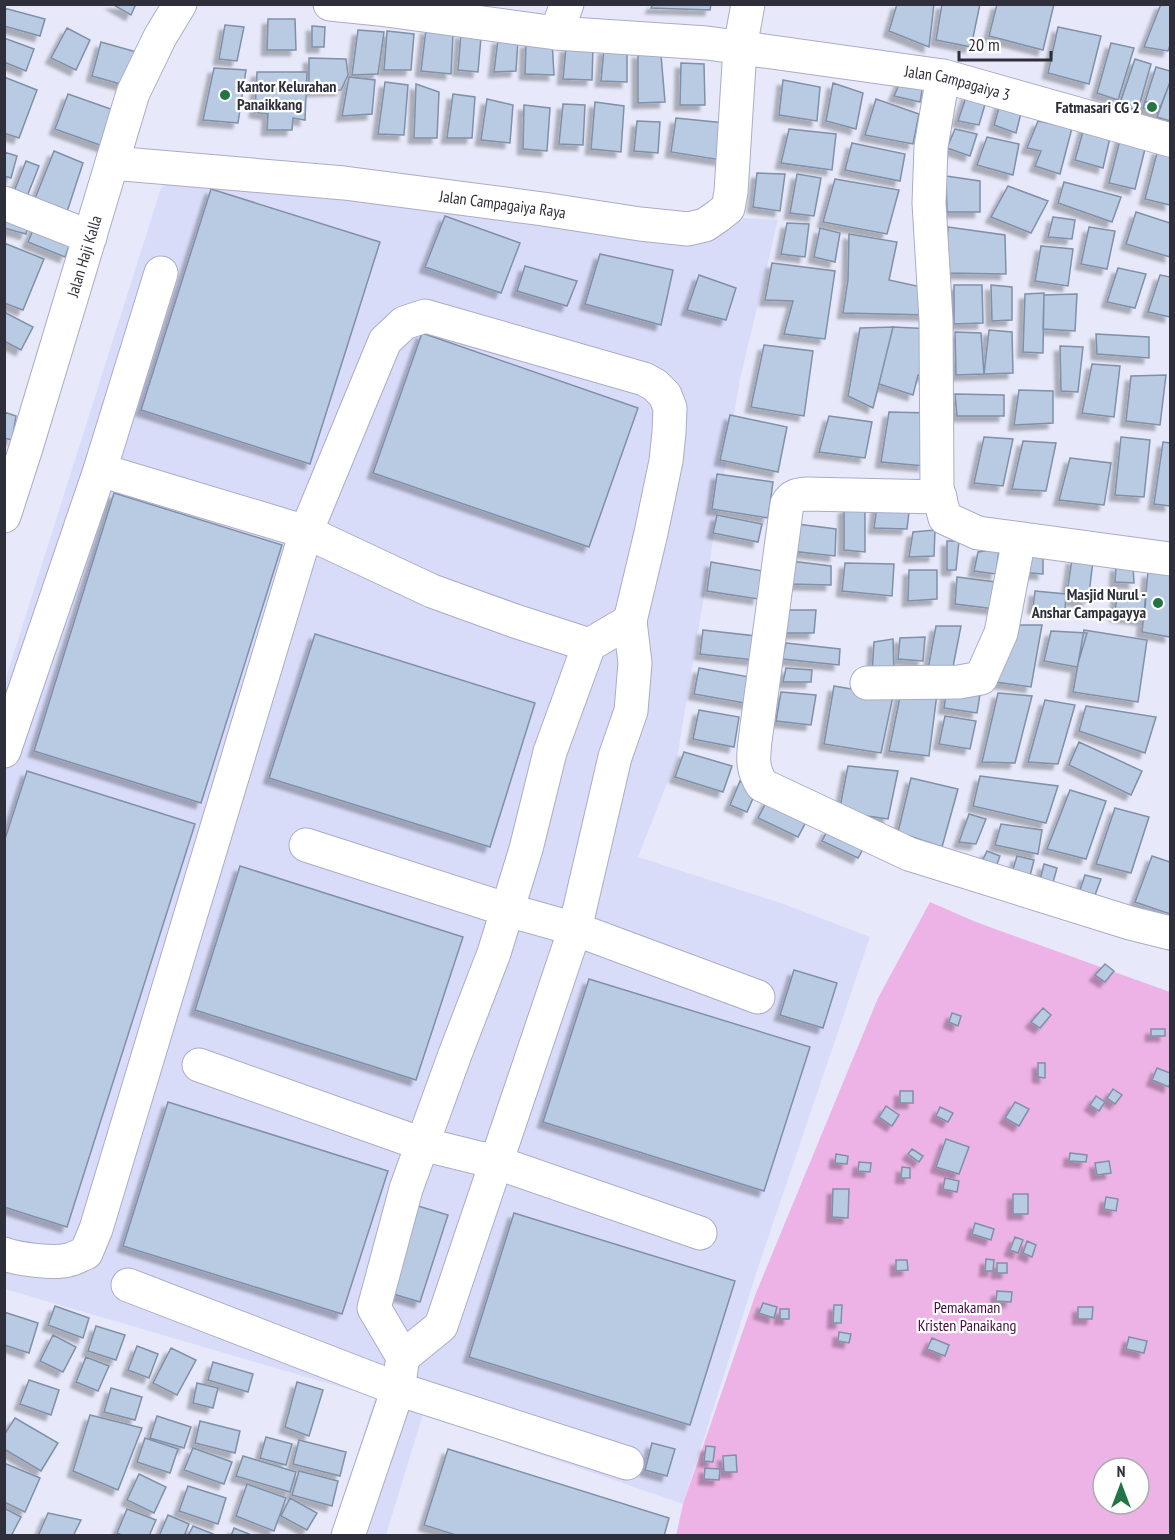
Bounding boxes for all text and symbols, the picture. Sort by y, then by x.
scale bar [959,24,1050,62]
text: 20 m [968,33,1000,56]
street label: Jalan Campagaiya 3 [902,61,1013,104]
place label: Kantor Kelurahan Panaikkang [237,76,336,114]
marker: Kantor Kelurahan Panaikkang [218,88,232,102]
place label: Fatmasari CG 2 [1055,97,1140,117]
marker: Fatmasari CG 2 [1145,100,1159,114]
street label: Jalan Campagaiya Raya [437,185,567,222]
street label: Jalan Haji Kalla [62,213,106,300]
place label: Masjid Nurul - Anshar Campagayya [1031,584,1146,622]
marker: Masjid Nurul - Anshar Campagayya [1151,596,1165,610]
park label: Pemakaman Kristen Panaikang [918,1297,1016,1335]
north arrow [1091,1456,1151,1516]
text: N [1117,1461,1125,1481]

